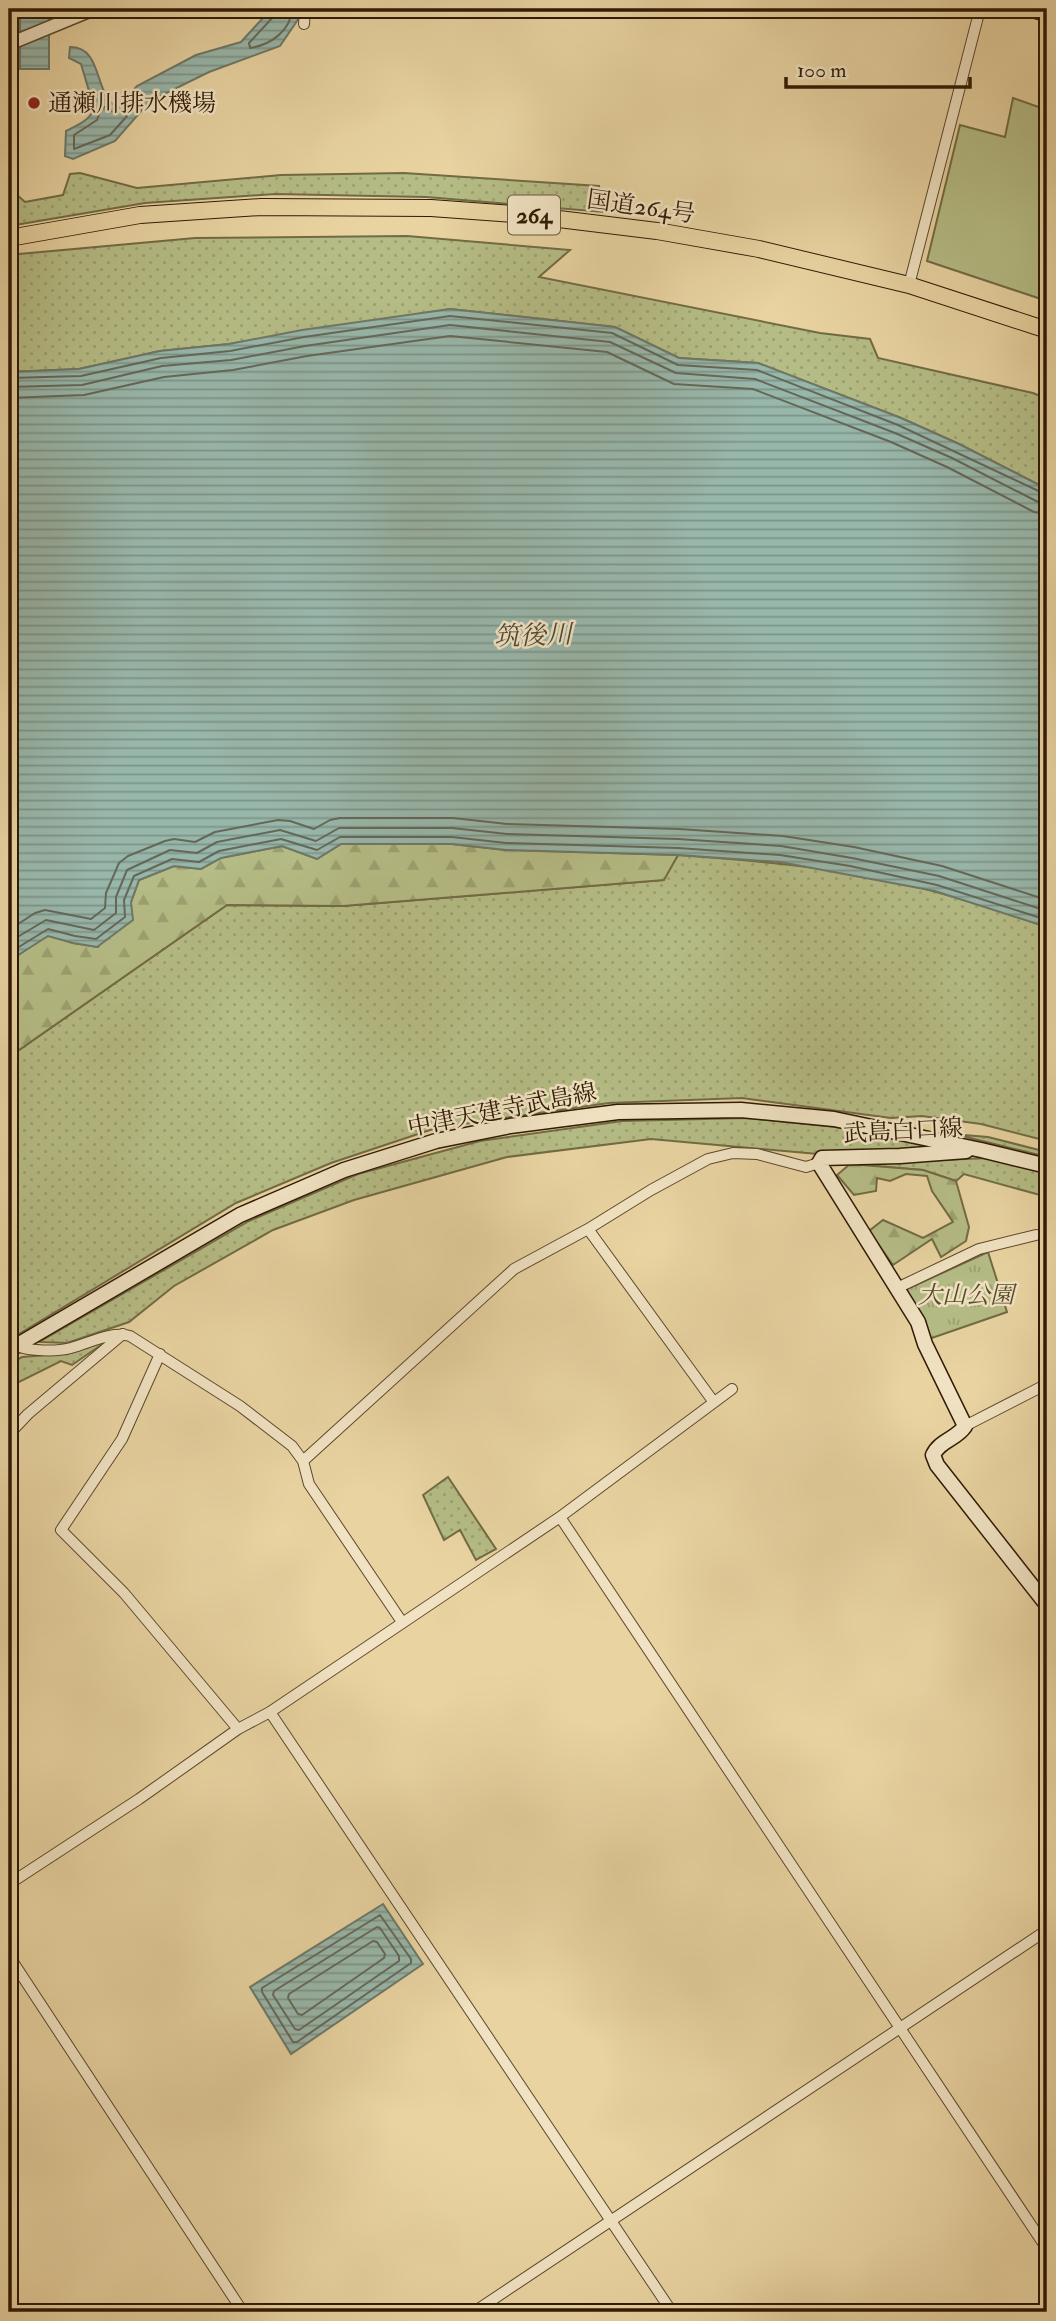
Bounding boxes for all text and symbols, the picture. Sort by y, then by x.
scale bar [786,46,970,90]
text: 100 m [797,57,847,84]
place label: 通瀬川排水機場 [48,88,216,119]
marker: 通瀬川排水機場 [26,95,42,111]
street label: 国道264号 [585,184,697,230]
road number: 264 [508,196,560,234]
water label: 筑後川 [493,619,576,653]
street label: 中津天建寺武島線 [405,1076,599,1144]
street label: 武島白口線 [842,1112,964,1150]
park label: 大山公園 [918,1280,1018,1311]

